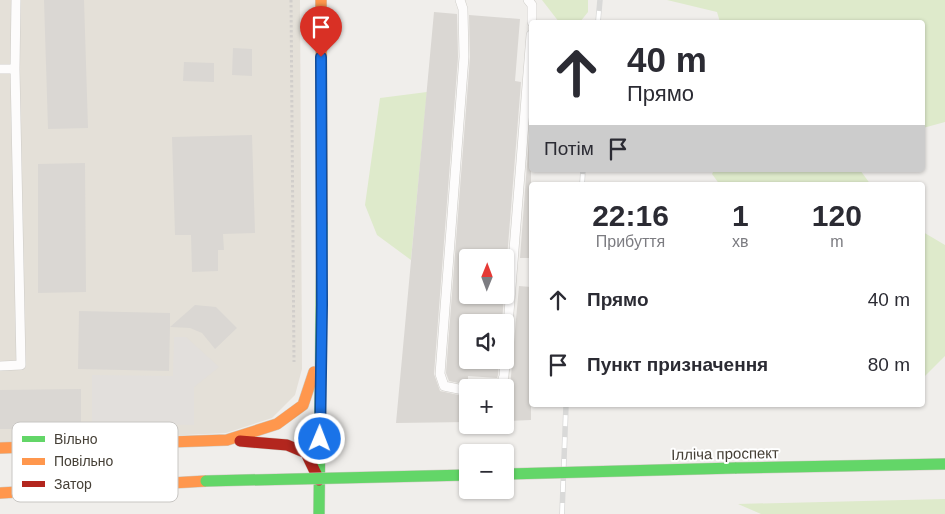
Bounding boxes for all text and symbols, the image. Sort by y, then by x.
pin [300,6,342,57]
icon: arrive [307,13,335,41]
icon: ahead [544,40,609,105]
text: 40 m [627,40,707,79]
text: Прямо [627,81,694,106]
icon: arrive [604,135,632,163]
text: Потім [544,138,594,159]
text: 22:16 [592,199,669,232]
text: 1 [732,199,749,232]
text: 120 [812,199,862,232]
text: Прибуття [596,233,665,250]
text: хв [732,233,749,250]
text: m [830,233,843,250]
north arrow [459,249,514,304]
map controls [459,249,514,499]
icon: ahead [544,286,572,314]
text: Прямо [587,289,649,310]
text: 40 m [868,289,910,310]
button: sound [459,314,514,369]
icon: arrive [544,351,572,379]
text: Пункт призначення [587,354,768,375]
text: 80 m [868,354,910,375]
button: + [459,379,514,434]
position arrow [293,412,345,464]
legend [12,422,178,502]
text: Вільно [54,431,98,447]
button: − [459,444,514,499]
street label: Ілліча проспект [671,444,779,463]
text: Повільно [54,453,114,469]
text: Затор [54,476,92,492]

